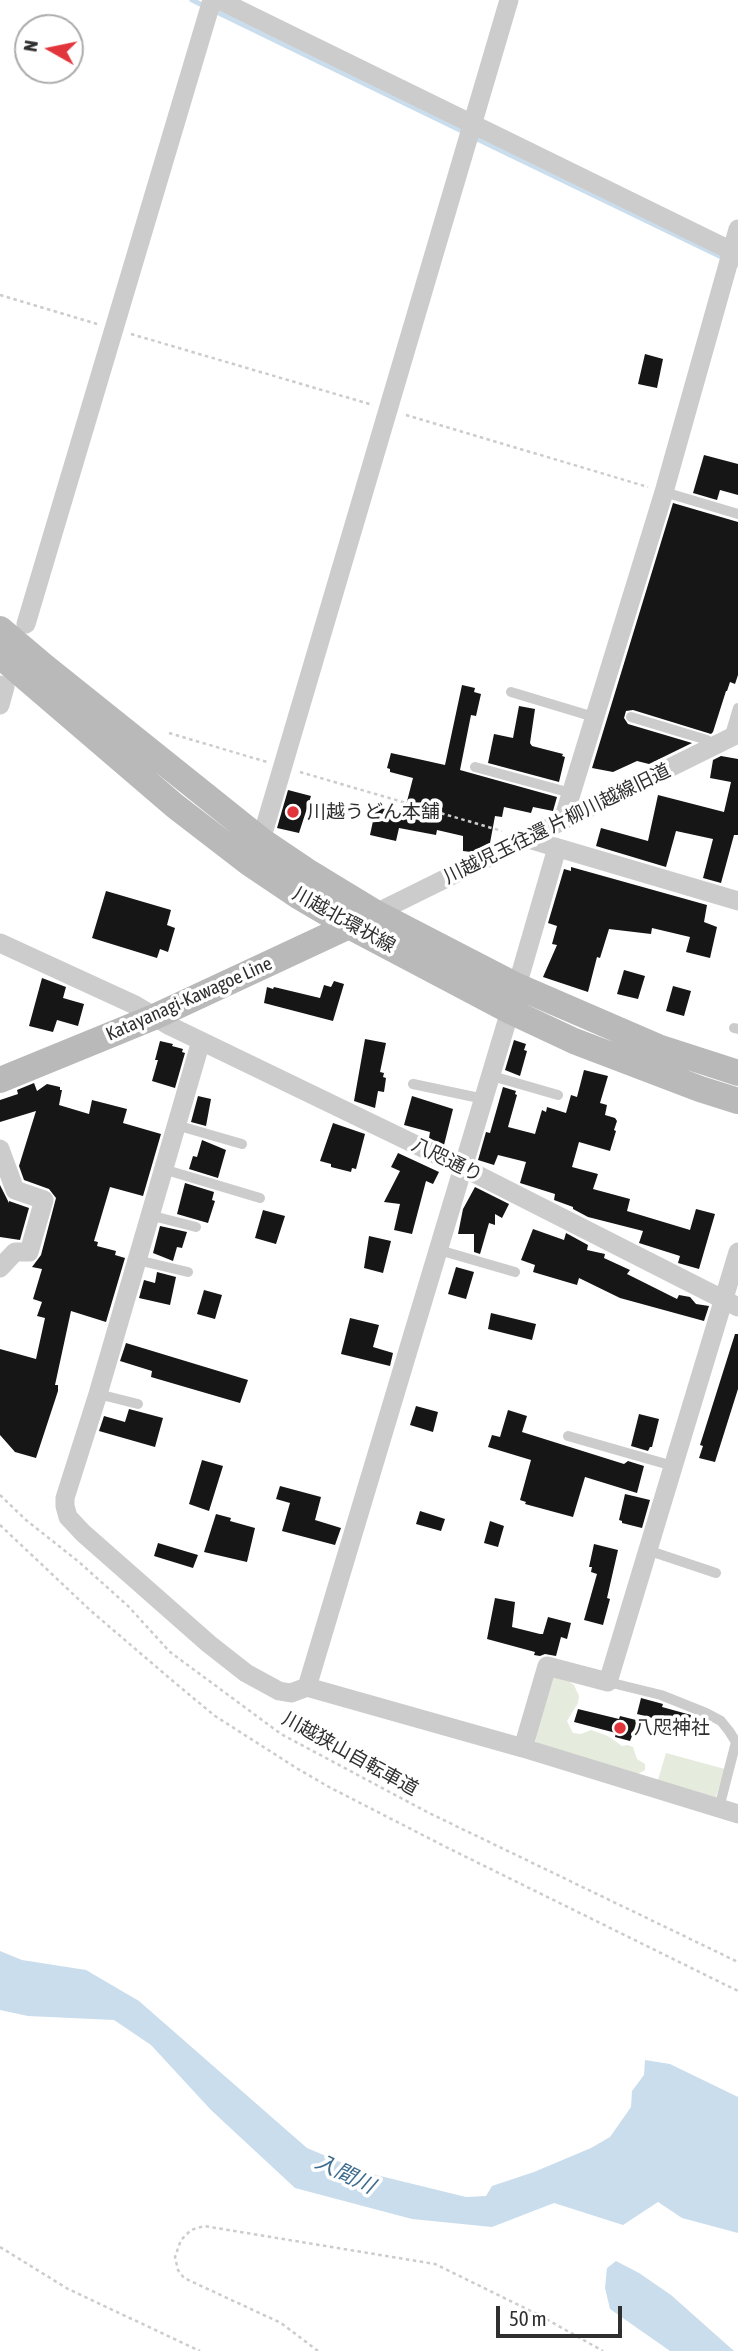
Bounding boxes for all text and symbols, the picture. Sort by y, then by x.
north arrow [14,14,84,84]
text: N [18,39,42,53]
street label: 川越児玉往還 片柳川越線旧道 [440,759,674,889]
place label: 川越うどん本舗 [307,801,440,823]
marker: 川越うどん本舗 [285,804,301,820]
street label: 川越北環状線 [289,882,399,958]
street label: Katayanagi-Kawagoe Line [103,952,275,1046]
street label: 八咫通り [408,1133,486,1187]
street label: 川越狭山自転車道 [278,1707,422,1801]
place label: 八咫神社 [634,1717,710,1739]
marker: 八咫神社 [612,1720,628,1736]
water label: 入間川 [311,2149,379,2199]
scale bar [500,2292,626,2336]
text: 50 m [509,2306,547,2330]

